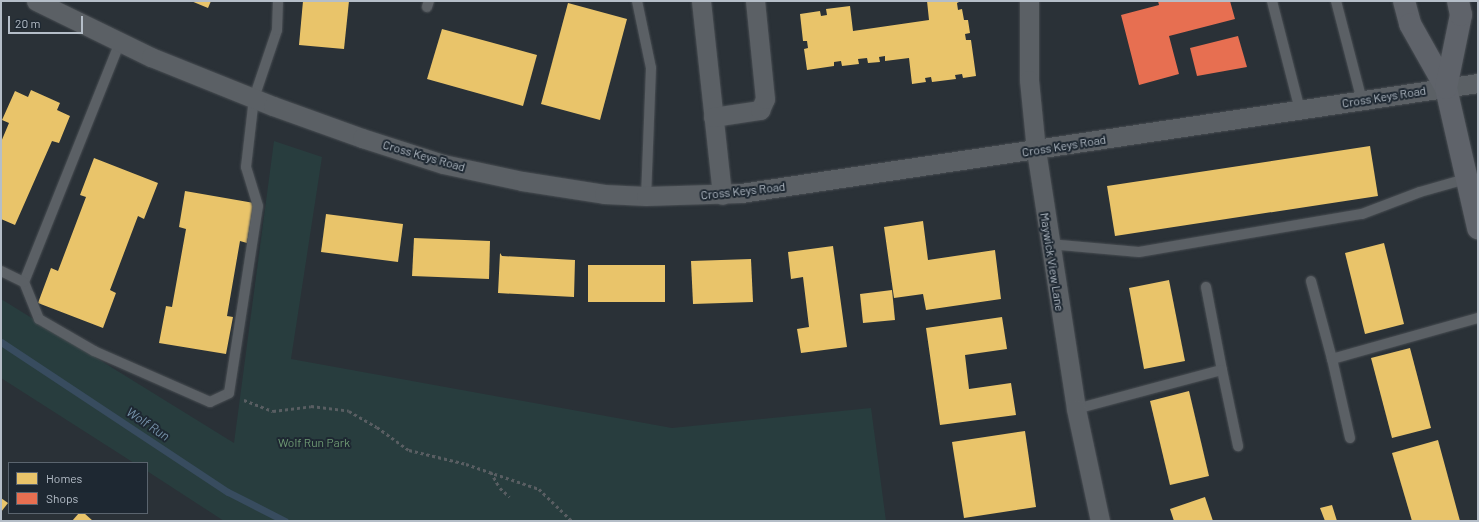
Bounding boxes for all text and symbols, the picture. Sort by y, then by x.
scale bar [10,8,85,34]
text: 20 m [15,16,41,30]
street label: Cross Keys Road [1341,83,1427,111]
street label: Cross Keys Road [1021,132,1107,160]
street label: Cross Keys Road [381,137,467,175]
street label: Cross Keys Road [700,179,786,203]
street label: Maywick View Lane [1037,212,1067,312]
water label: Wolf Run [124,404,172,444]
park label: Wolf Run Park [278,436,350,450]
legend [8,462,148,514]
text: Homes [46,471,82,485]
text: Shops [46,491,78,505]

